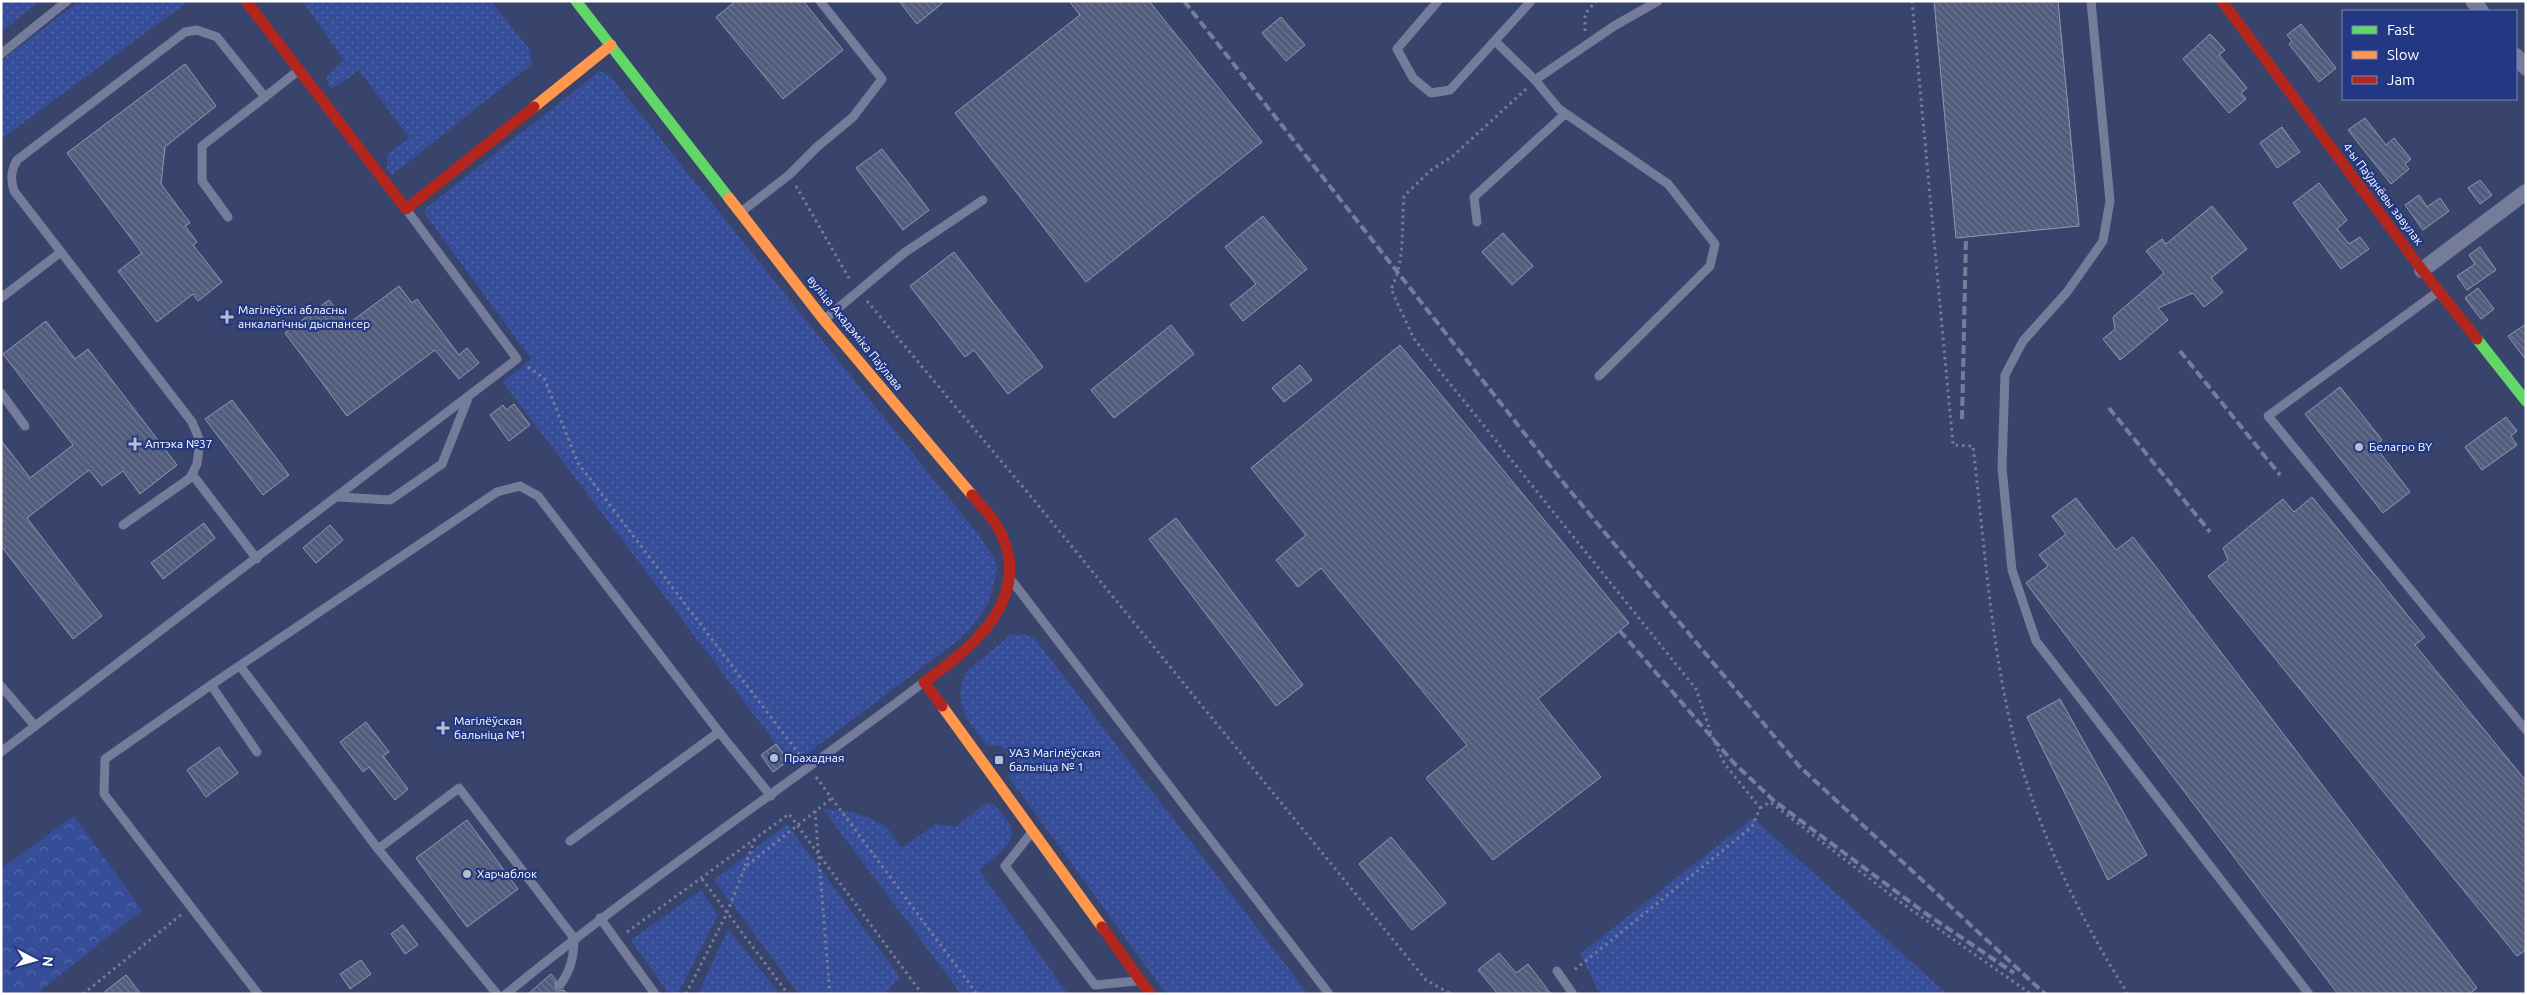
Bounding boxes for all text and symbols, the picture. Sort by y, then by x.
legend [2342,10,2517,100]
text: Fast [2387,21,2415,38]
text: Slow [2387,46,2420,63]
text: Jam [2387,71,2415,88]
street label: 4-ы Паўднёвы завулак [2341,140,2426,247]
street label: вуліца Акадэміка Паўлава [805,273,906,393]
place label: Магілёўскі абласны анкалагічны дыспансер [238,303,370,330]
marker: Магілёўскі абласны анкалагічны дыспансер [220,310,234,324]
place label: Аптэка №37 [145,437,213,450]
marker: Аптэка №37 [129,438,141,450]
place label: Белагро BY [2369,440,2432,453]
marker: Белагро BY [2353,441,2365,453]
place label: Магілёўская бальніца №1 [454,714,526,741]
marker: Магілёўская бальніца №1 [436,721,450,735]
place label: УАЗ Магілёўская бальніца № 1 [1009,746,1101,773]
place label: Прахадная [784,751,844,764]
marker: Прахадная [768,752,780,764]
marker: УАЗ Магілёўская бальніца № 1 [993,754,1005,766]
place label: Харчаблок [477,867,537,880]
marker: Харчаблок [461,868,473,880]
north arrow [10,935,60,985]
text: N [39,955,56,967]

